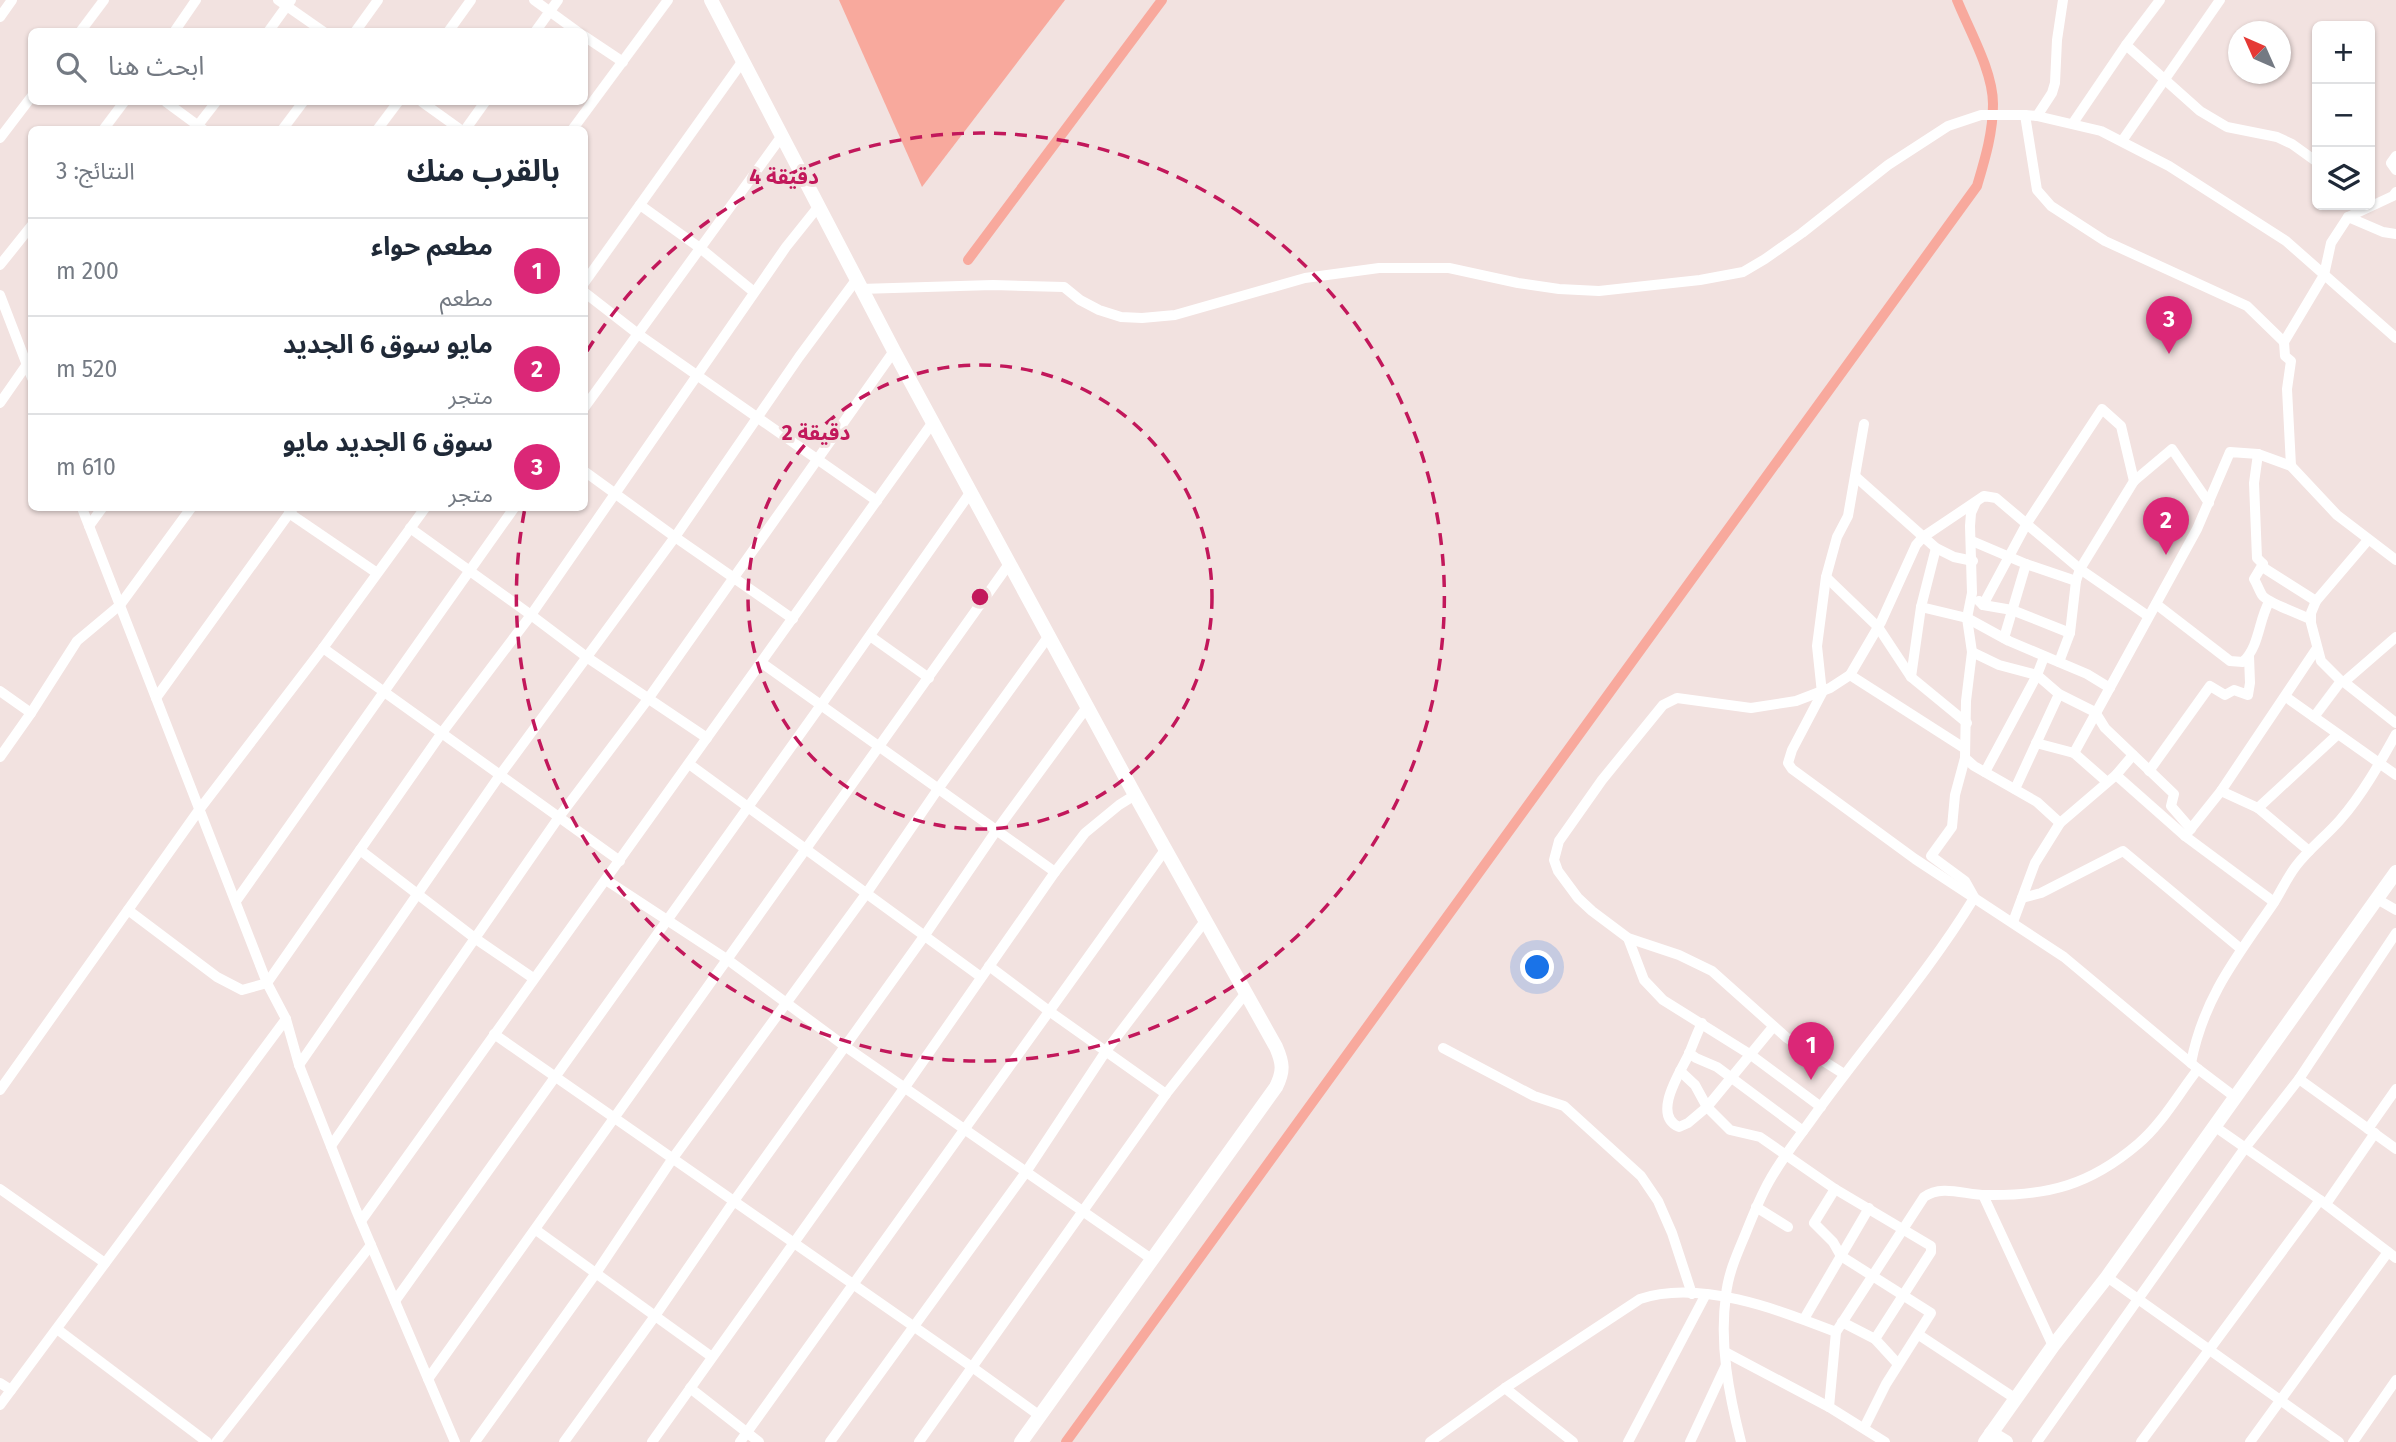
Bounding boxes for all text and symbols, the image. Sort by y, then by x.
north arrow [2228,21,2291,84]
map controls [2312,21,2375,210]
button: + [2312,21,2375,84]
search box [28,28,588,105]
icon: search [52,48,90,86]
text: ابحث هنا [108,51,204,82]
button: − [2312,84,2375,147]
button: layers [2312,147,2375,210]
text: بالقرب منك [407,153,560,189]
text: النتائج: 3 [56,157,135,185]
text: 4 دقيقة [749,164,819,190]
text: مطعم حواء [371,231,493,262]
text: 200 m [56,257,119,285]
text: 1 [532,257,542,285]
text: مطعم [440,284,493,312]
pin: 3 [2146,296,2192,354]
text: مايو سوق 6 الجديد [283,329,493,360]
text: 520 m [56,355,117,383]
text: 2 [531,355,543,383]
text: متجر [449,382,493,410]
text: 2 دقيقة [782,420,850,446]
text: سوق 6 الجديد مايو [283,427,493,458]
text: 610 m [56,453,116,481]
text: 3 [531,453,543,481]
text: متجر [449,480,493,508]
pin: 2 [2143,497,2189,555]
centre of rings [968,585,992,609]
your location [1520,950,1554,984]
pin: 1 [1788,1022,1834,1080]

